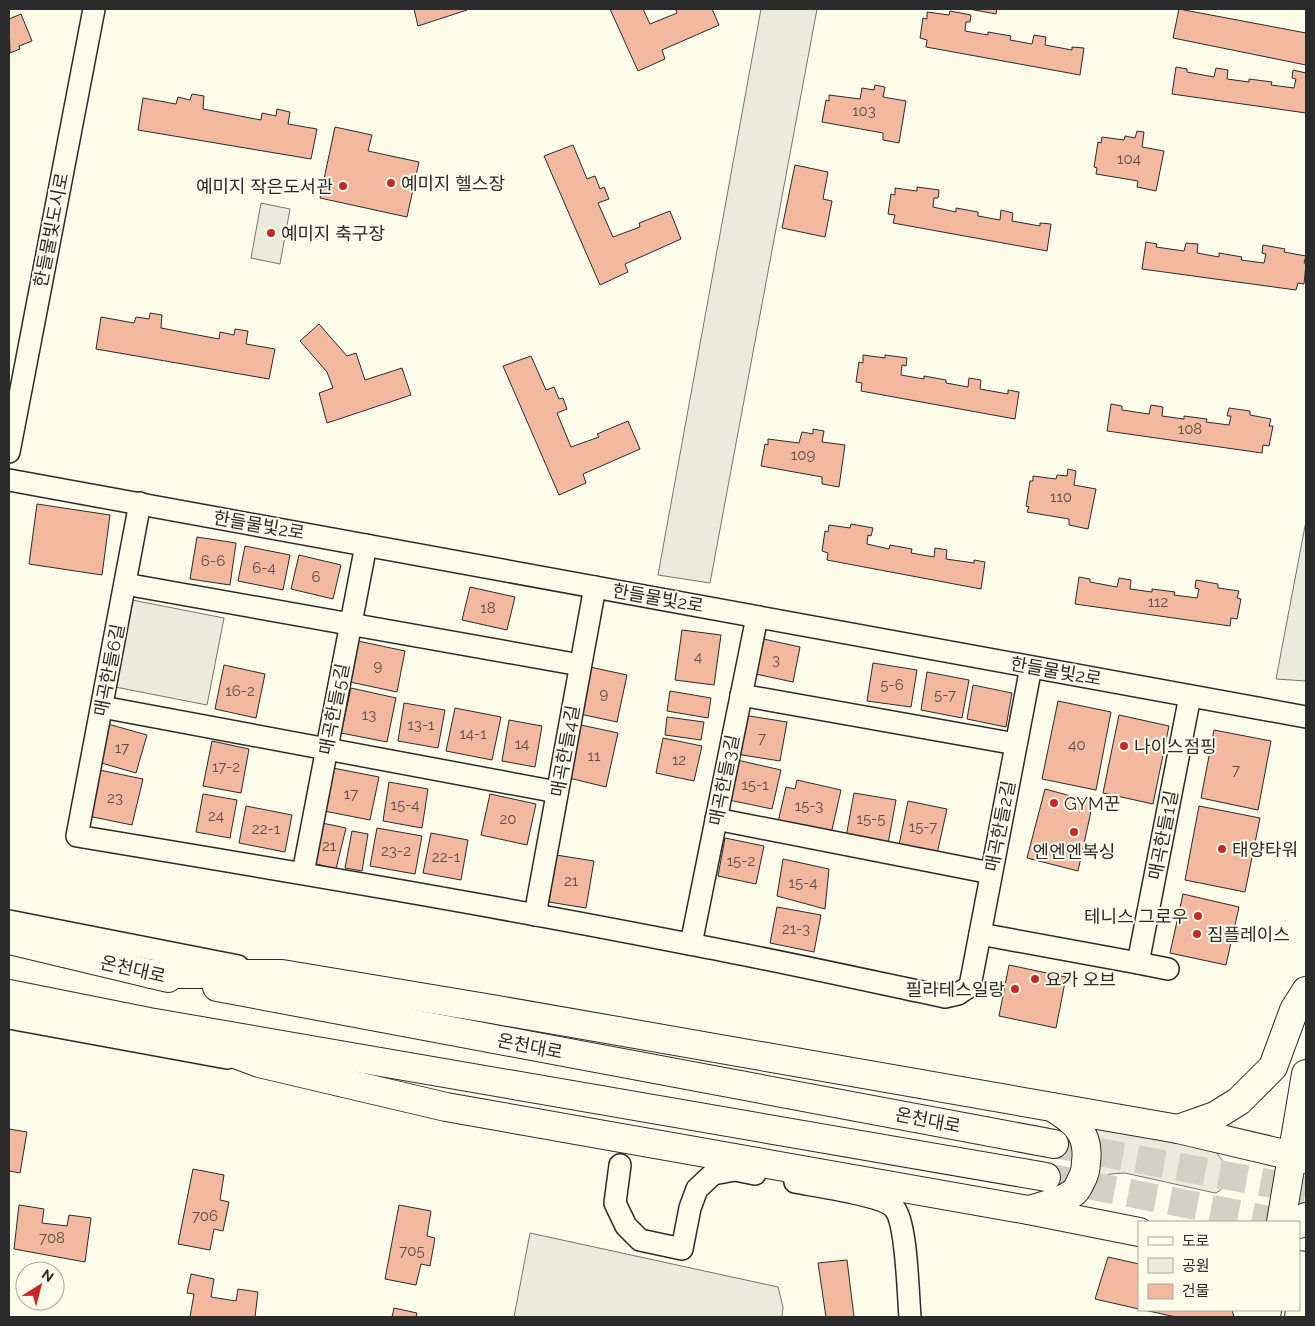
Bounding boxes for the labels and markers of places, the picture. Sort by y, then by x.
place label: 예미지 헬스장 [401,173,505,194]
place label: 예미지 작은도서관 [196,176,333,197]
marker: 예미지 헬스장 [385,177,397,189]
marker: 예미지 작은도서관 [337,180,349,192]
place label: 예미지 축구장 [281,223,385,244]
marker: 예미지 축구장 [265,227,277,239]
place label: 나이스점핑 [1134,736,1217,757]
marker: 나이스점핑 [1118,740,1130,752]
place label: GYM꾼 [1064,793,1120,814]
marker: GYM꾼 [1048,797,1060,809]
marker: 엔엔엔복싱 [1068,826,1080,838]
place label: 태양타워 [1232,839,1298,860]
place label: 엔엔엔복싱 [1033,841,1115,862]
marker: 태양타워 [1216,843,1228,855]
place label: 테니스 그로우 [1084,906,1188,927]
marker: 테니스 그로우 [1192,910,1204,922]
place label: 짐플레이스 [1207,924,1290,945]
marker: 짐플레이스 [1191,928,1203,940]
place label: 요가 오브 [1045,969,1116,990]
marker: 요가 오브 [1029,973,1041,985]
place label: 필라테스일랑 [906,979,1005,1000]
marker: 필라테스일랑 [1009,983,1021,995]

